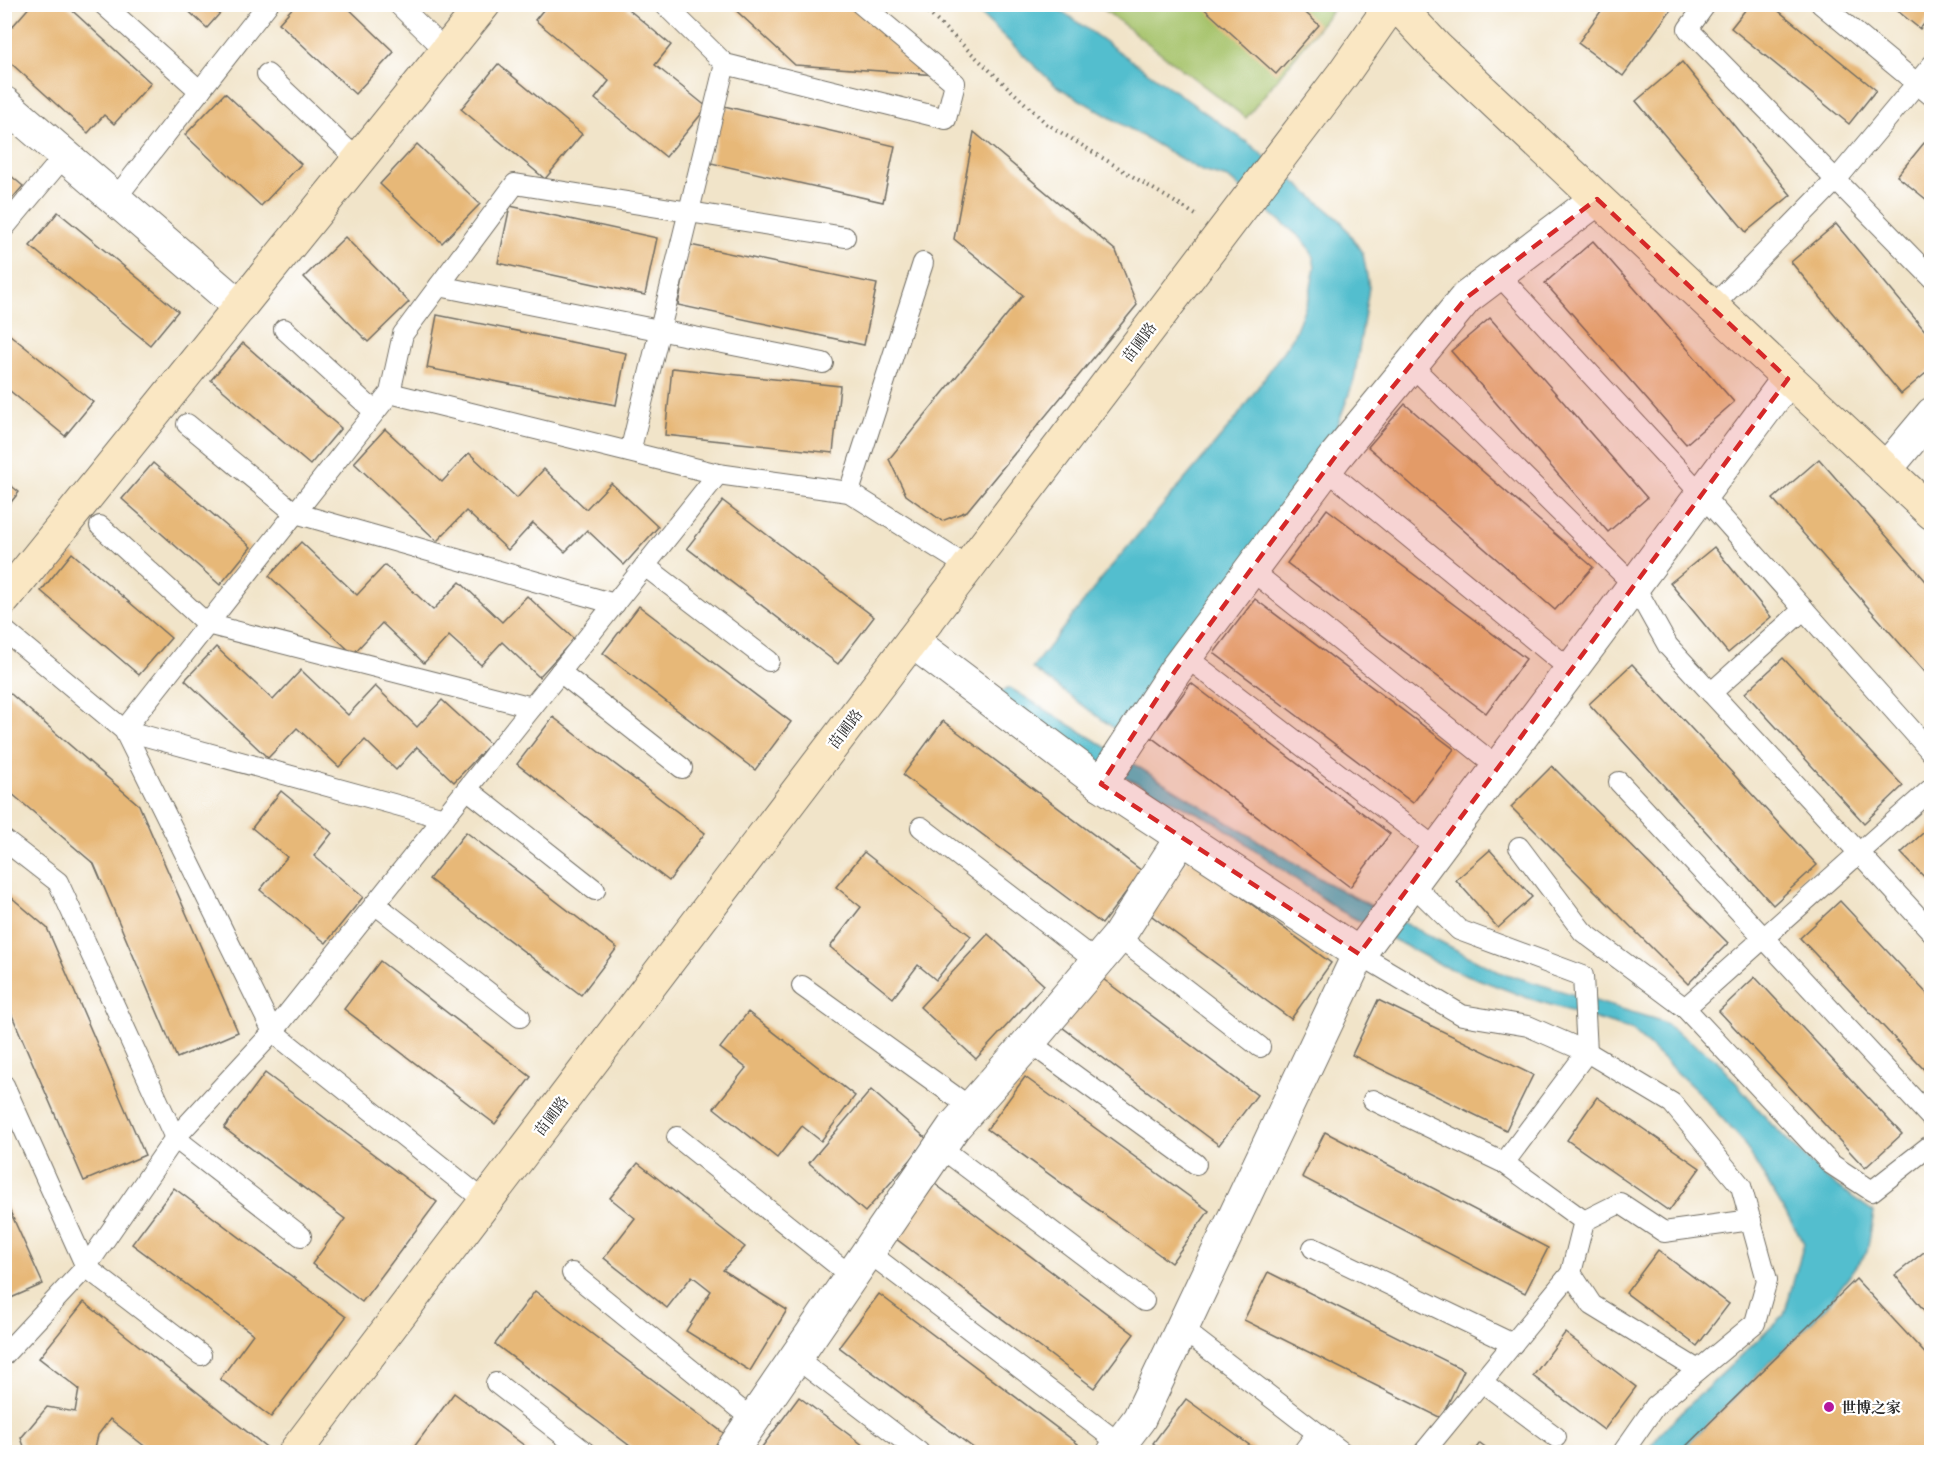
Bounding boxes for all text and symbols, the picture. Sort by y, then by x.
street label: 苗圃路 [1118,318,1160,366]
street label: 苗圃路 [824,705,866,753]
street label: 苗圃路 [530,1092,572,1140]
place label: 世博之家 [1841,1398,1901,1417]
marker: 世博之家 [1822,1400,1836,1414]

